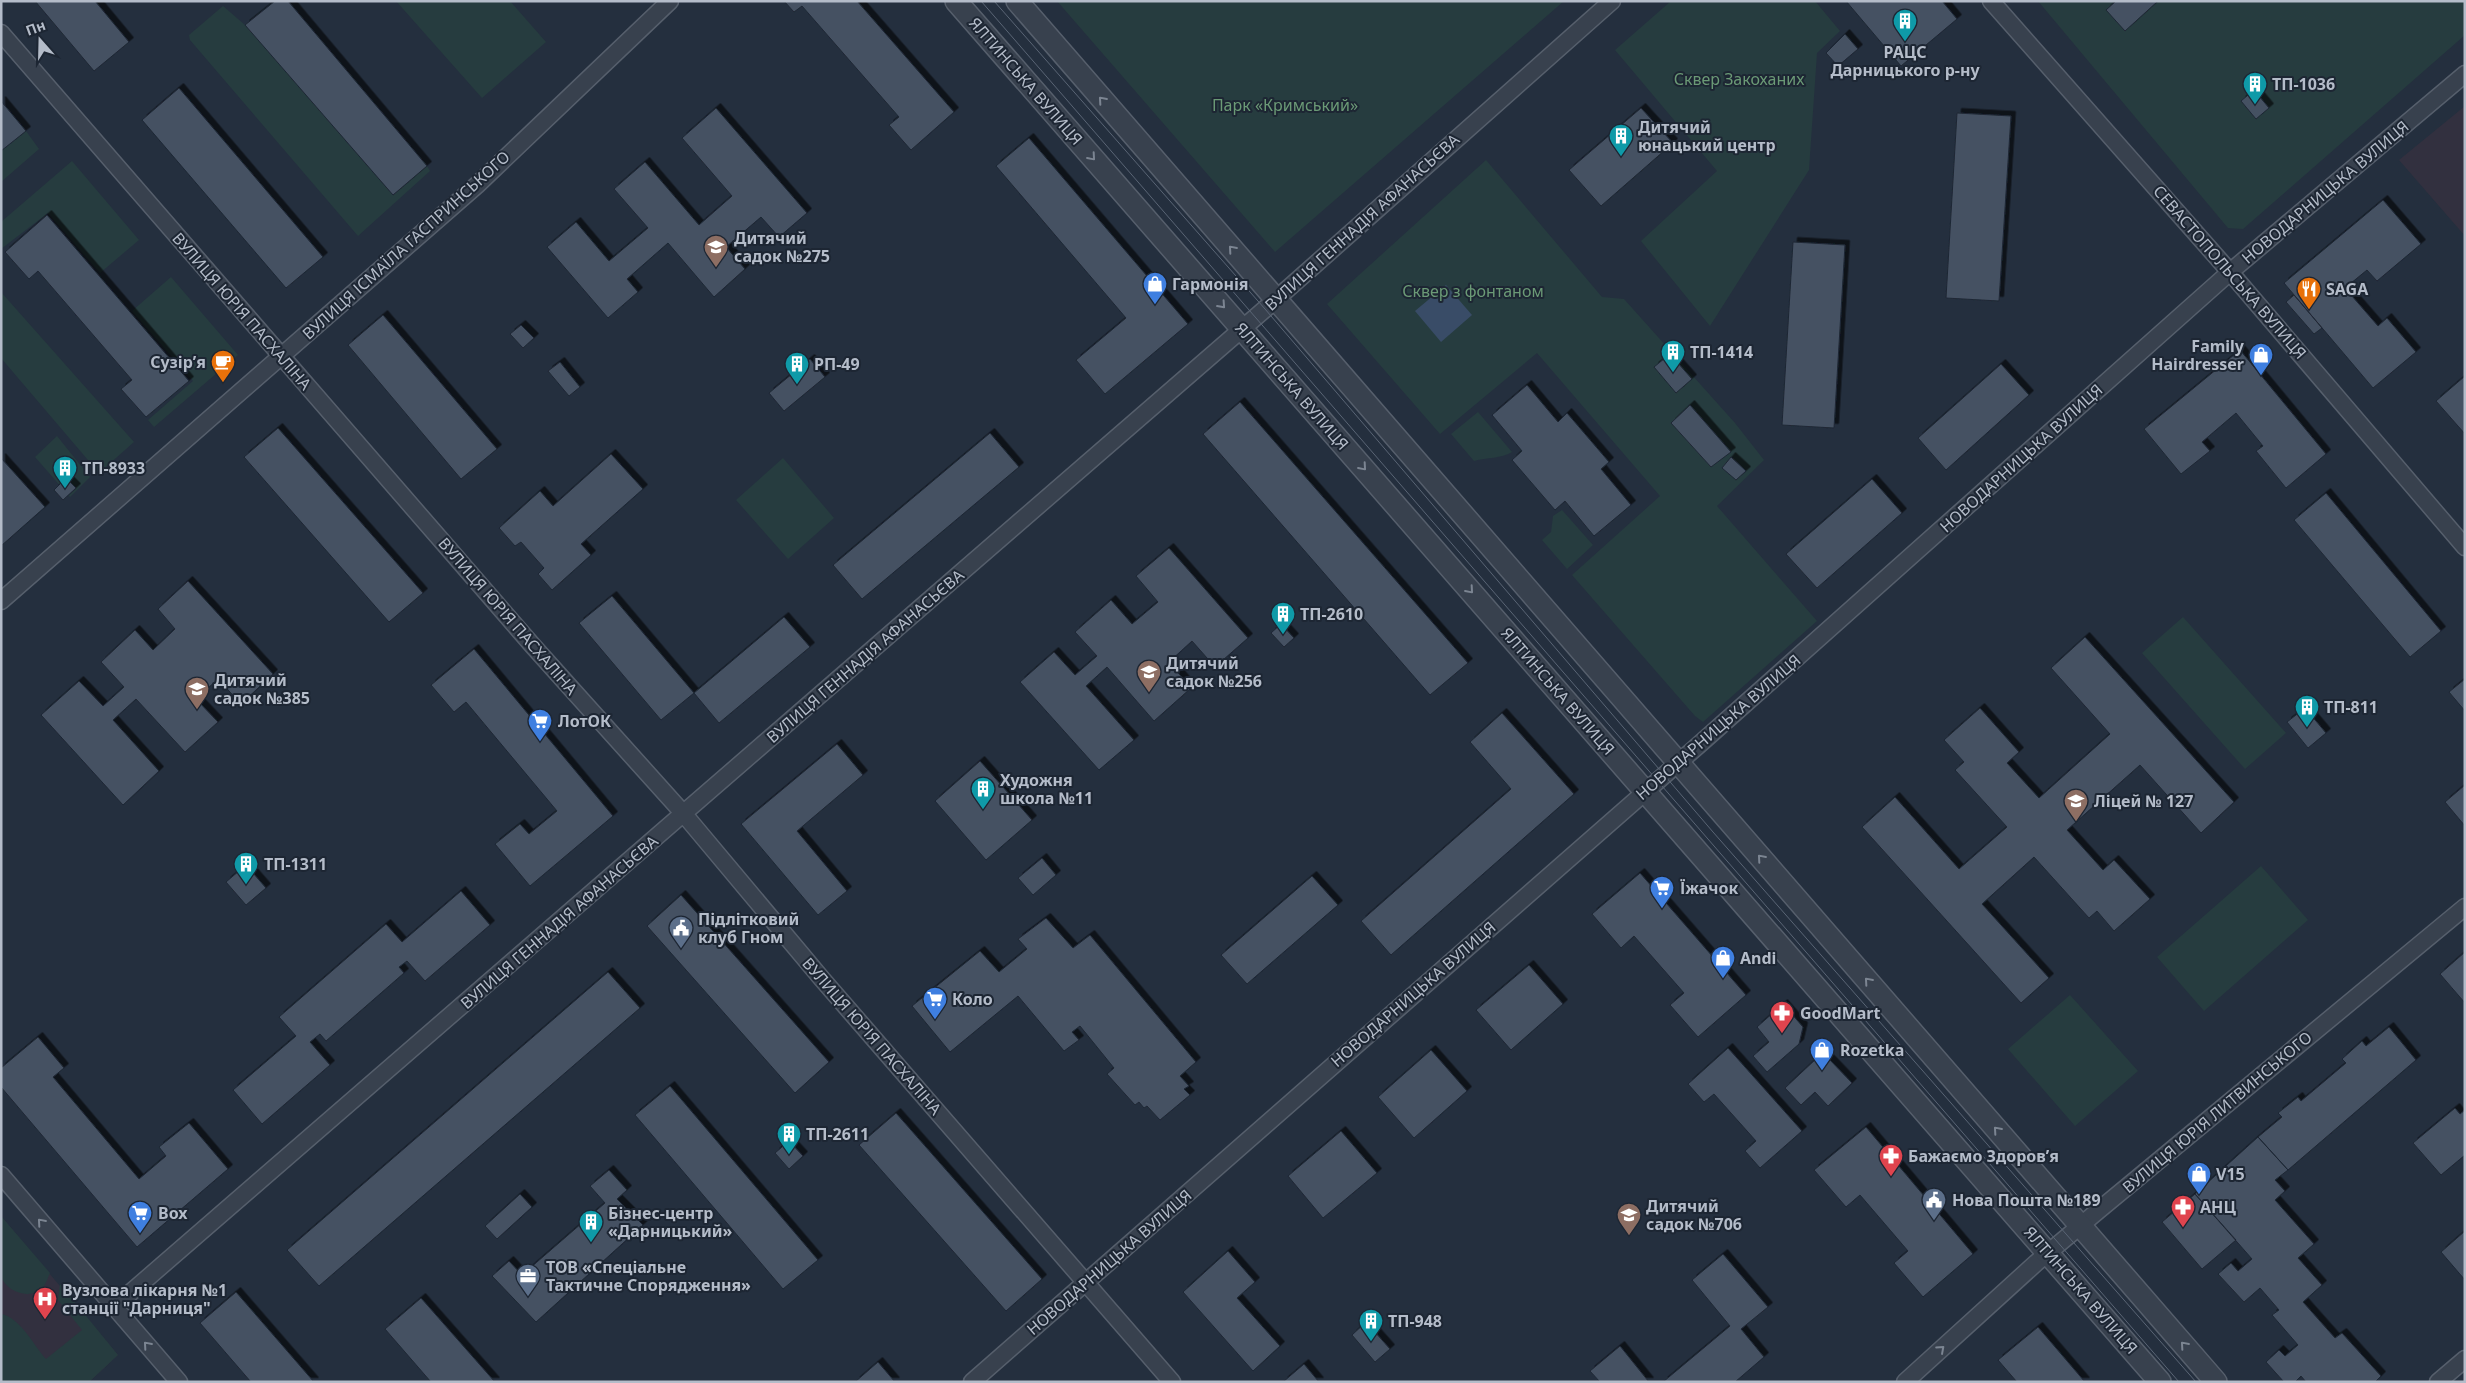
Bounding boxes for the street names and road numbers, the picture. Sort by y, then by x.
street label: ЯЛТИНСЬКА ВУЛИЦЯ [964,12,1088,150]
street label: НОВОДАРНИЦЬКА ВУЛИЦЯ [2237,115,2413,269]
street label: ВУЛИЦЯ ГЕННАДІЯ АФАНАСЬЄВА [1260,128,1465,315]
street label: ВУЛИЦЯ ІСМАЇЛА ГАСПРИНСЬКОГО [297,146,515,344]
street label: СЕВАСТОПОЛЬСЬКА ВУЛИЦЯ [2148,180,2312,364]
street label: ВУЛИЦЯ ЮРІЯ ПАСХАЛІНА [167,227,317,395]
street label: ЯЛТИНСЬКА ВУЛИЦЯ [1230,317,1354,455]
street label: НОВОДАРНИЦЬКА ВУЛИЦЯ [1935,379,2107,537]
street label: ВУЛИЦЯ ЮРІЯ ПАСХАЛІНА [433,532,583,700]
street label: ВУЛИЦЯ ГЕННАДІЯ АФАНАСЬЄВА [762,564,969,748]
street label: ЯЛТИНСЬКА ВУЛИЦЯ [1496,622,1620,760]
street label: НОВОДАРНИЦЬКА ВУЛИЦЯ [1631,649,1805,805]
street label: ВУЛИЦЯ ГЕННАДІЯ АФАНАСЬЄВА [456,830,663,1014]
street label: НОВОДАРНИЦЬКА ВУЛИЦЯ [1326,916,1500,1072]
street label: ВУЛИЦЯ ЮРІЯ ПАСХАЛІНА [797,952,947,1120]
street label: ВУЛИЦЯ ЮРІЯ ЛИТВИНСЬКОГО [2118,1026,2316,1198]
street label: НОВОДАРНИЦЬКА ВУЛИЦЯ [1022,1184,1196,1340]
street label: ЯЛТИНСЬКА ВУЛИЦЯ [2019,1221,2143,1359]

